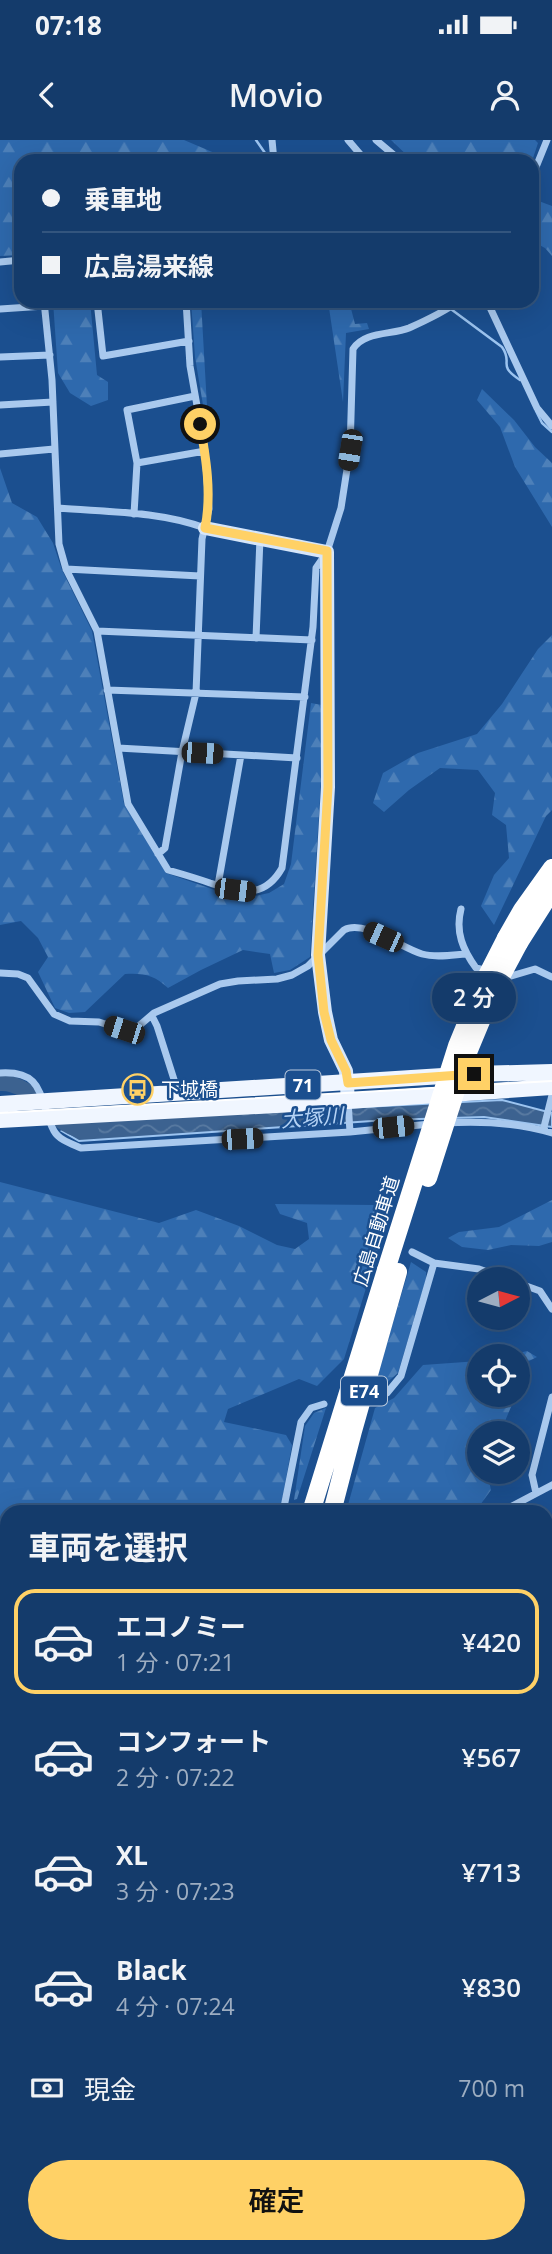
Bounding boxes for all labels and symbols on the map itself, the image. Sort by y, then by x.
route start [184,408,216,440]
car [337,428,364,472]
car [181,741,224,765]
car [213,877,258,903]
car [360,919,407,955]
callout: 2 分 [432,972,516,1021]
car [101,1014,148,1046]
route end [458,1058,490,1090]
road number: 71 [286,1070,320,1100]
bus stop icon: 下城橋 [121,1072,155,1106]
place label: 下城橋 [161,1076,218,1102]
water label: 大塚川 [280,1101,346,1133]
car [372,1114,415,1140]
car [221,1127,264,1151]
street label: 広島自動車道 [347,1173,405,1289]
north arrow [467,1267,530,1330]
road number: E74 [341,1376,387,1406]

